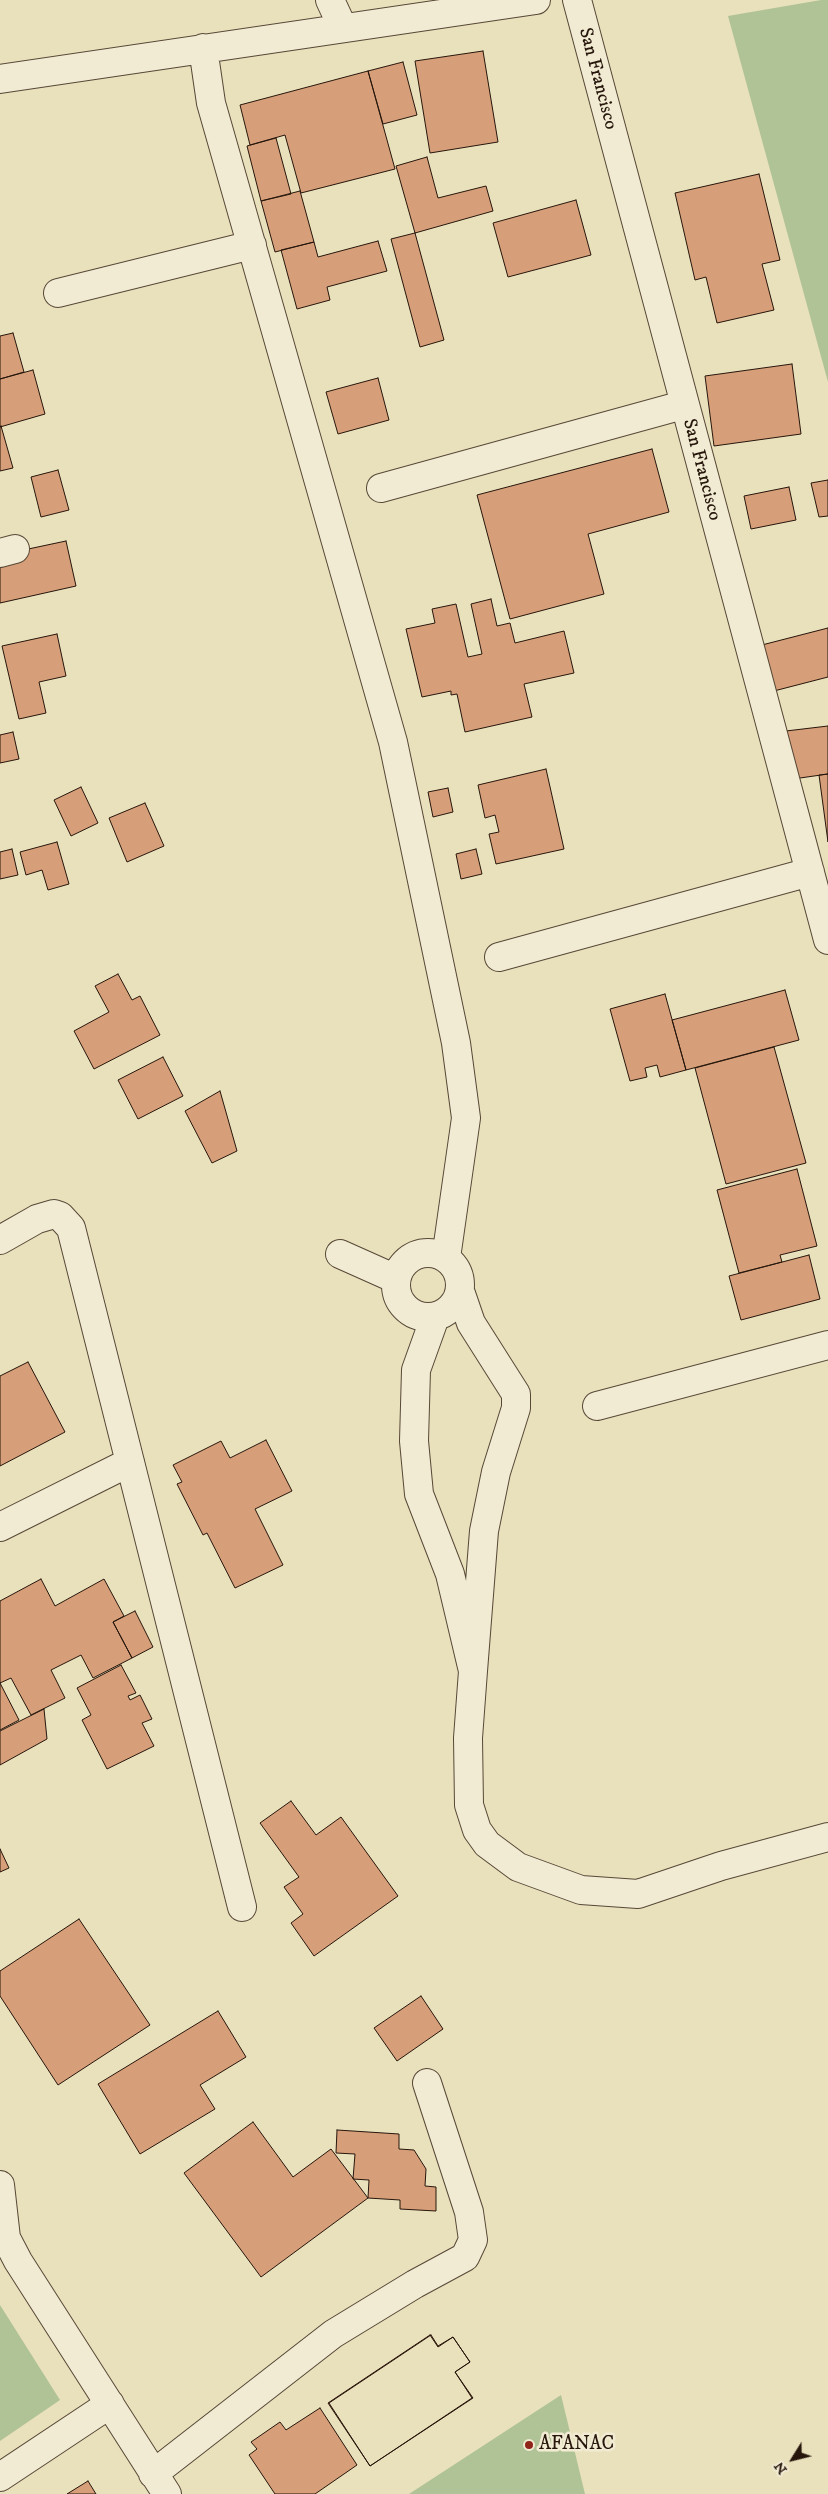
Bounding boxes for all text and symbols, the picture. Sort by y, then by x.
street label: San Francisco [572,26,622,132]
street label: San Francisco [676,417,726,523]
place label: AFANAC [539,2434,614,2456]
north arrow [768,2434,818,2484]
marker: AFANAC [523,2439,535,2451]
text: N [770,2458,792,2478]

